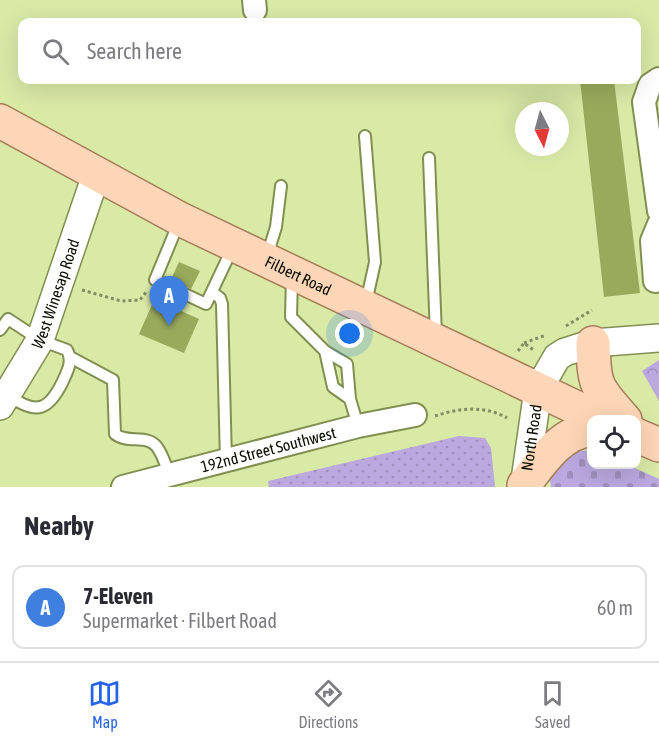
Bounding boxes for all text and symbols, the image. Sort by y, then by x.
search box [18,18,641,84]
icon: search [39,35,72,68]
text: Search here [87,38,182,64]
north arrow [515,102,569,156]
street label: West Winesap Road [28,237,83,352]
street label: Filbert Road [262,252,334,299]
pin: A [150,276,188,326]
your location [335,319,364,348]
street label: North Road [517,403,545,472]
map controls [587,415,641,469]
button: locate [587,415,641,469]
street label: 192nd Street Southwest [199,423,338,475]
text: Nearby [24,511,94,541]
text: 7-Eleven [83,583,153,609]
text: A [41,596,50,619]
text: 60 m [597,596,633,619]
text: Supermarket · Filbert Road [83,609,277,632]
tab: Map [88,677,121,731]
tab: Directions [298,677,358,731]
tab: Saved [535,677,570,731]

